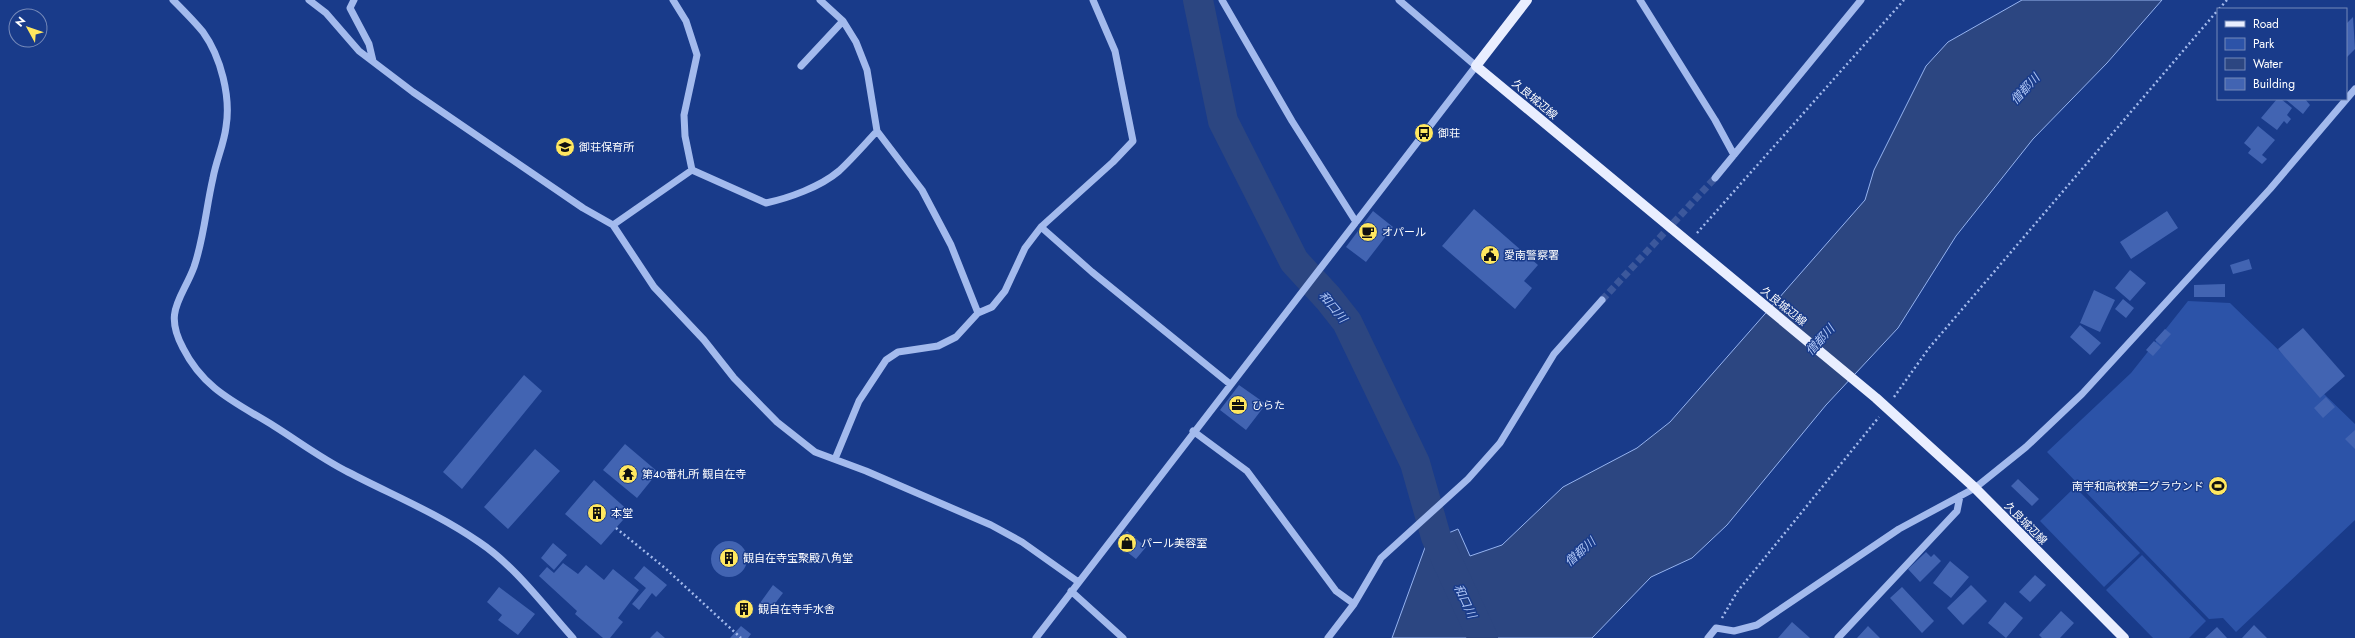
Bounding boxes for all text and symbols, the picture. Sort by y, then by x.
north arrow [8,8,48,48]
legend [2217,8,2347,100]
text: N [11,13,29,30]
text: Road [2253,15,2279,33]
text: Park [2253,35,2275,53]
text: Water [2253,55,2284,73]
water label: 僧都川 [2006,68,2045,108]
street label: 久良城辺線 [1509,75,1561,123]
text: Building [2253,75,2295,93]
bus stop icon: 御荘 [1413,122,1435,144]
place label: 御荘 [1437,125,1460,141]
school or university icon: 御荘保育所 [554,136,576,158]
place label: 御荘保育所 [578,139,635,155]
cafe icon: オパール [1357,221,1379,243]
place label: オパール [1382,224,1426,240]
public building icon: 愛南警察署 [1479,244,1501,266]
place label: 愛南警察署 [1504,247,1559,263]
street label: 久良城辺線 [1758,282,1810,330]
water label: 和口川 [1315,287,1353,328]
water label: 僧都川 [1801,319,1840,359]
office icon: ひらた [1227,394,1249,416]
place label: ひらた [1252,397,1285,413]
temple icon: 第40番札所 観自在寺 [617,463,639,485]
place label: 第40番札所 観自在寺 [642,466,746,482]
sports icon: 南宇和高校第二グラウンド [2207,475,2229,497]
place label: 南宇和高校第二グラウンド [2072,478,2204,494]
street label: 久良城辺線 [2001,498,2051,548]
building icon: 本堂 [586,502,608,524]
place label: 本堂 [611,505,633,521]
shop icon: パール美容室 [1116,532,1138,554]
water label: 僧都川 [1561,532,1601,571]
place label: パール美容室 [1141,535,1207,551]
building icon: 観自在寺宝聚殿八角堂 [718,547,740,569]
place label: 観自在寺宝聚殿八角堂 [743,550,853,566]
water label: 和口川 [1449,581,1482,623]
building icon: 観自在寺手水舎 [733,598,755,620]
place label: 観自在寺手水舎 [758,601,835,617]

